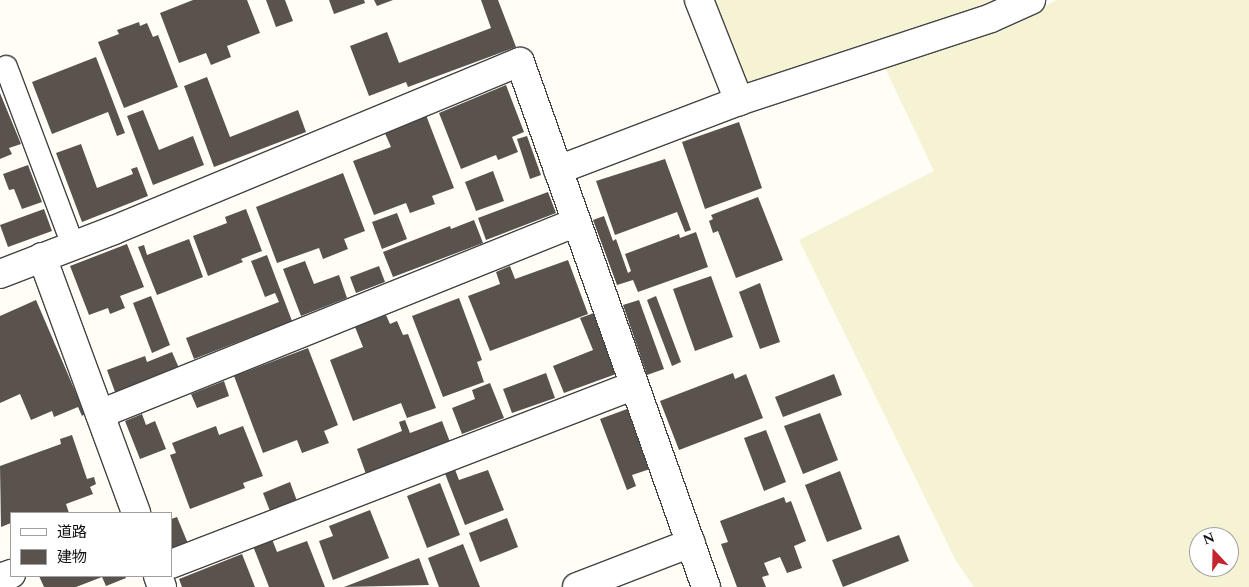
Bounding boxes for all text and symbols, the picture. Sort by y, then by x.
legend [10,512,172,577]
text: 道路 [57,521,87,544]
north arrow [1189,527,1239,577]
text: N [1200,527,1218,550]
text: 建物 [57,546,87,569]

